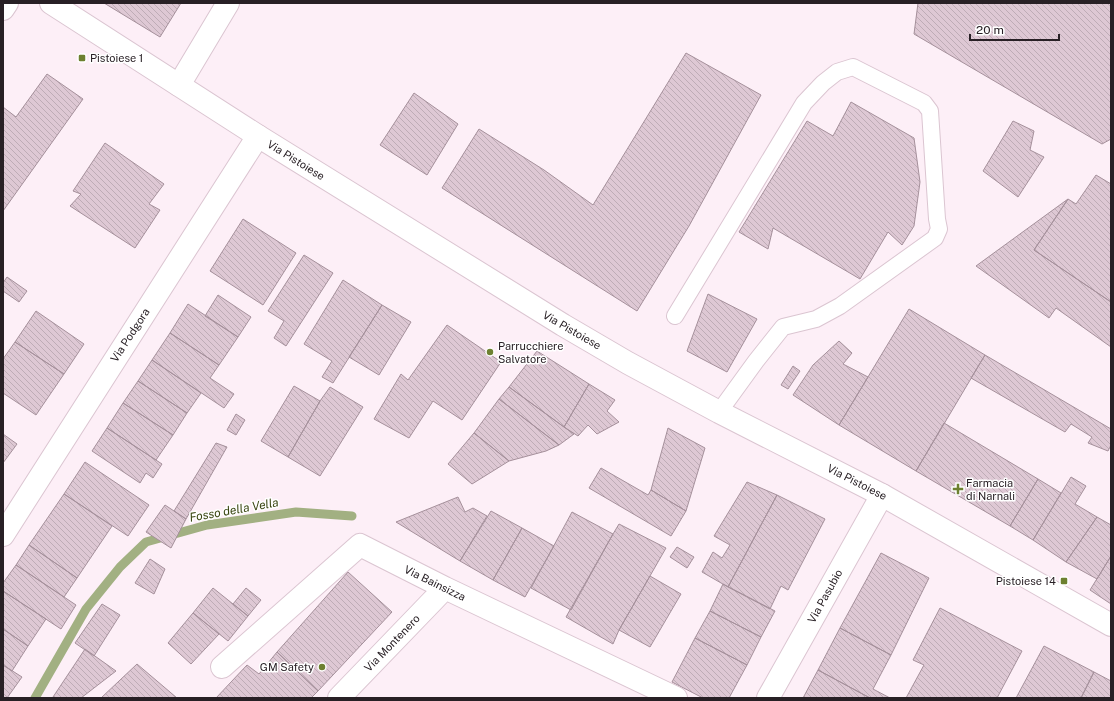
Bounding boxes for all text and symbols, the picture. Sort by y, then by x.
scale bar [970,16,1059,42]
text: 20 m [976,23,1004,37]
place label: Pistoiese 1 [90,52,143,64]
marker: Pistoiese 1 [77,53,87,63]
street label: Via Pistoiese [265,138,327,182]
street label: Via Podgora [108,306,152,364]
street label: Via Pistoiese [541,309,603,351]
place label: Parrucchiere Salvatore [498,340,564,365]
marker: Parrucchiere Salvatore [485,347,495,357]
street label: Via Pistoiese [825,462,889,502]
place label: Farmacia di Narnali [966,477,1015,502]
marker: Farmacia di Narnali [953,484,963,494]
water label: Fosso della Vella [188,495,280,525]
street label: Via Bainsizza [402,563,468,603]
street label: Via Pasubio [805,567,845,625]
place label: Pistoiese 14 [996,575,1056,587]
marker: Pistoiese 14 [1059,576,1069,586]
street label: Via Montenero [362,612,422,674]
place label: GM Safety [260,661,314,673]
marker: GM Safety [317,662,327,672]

